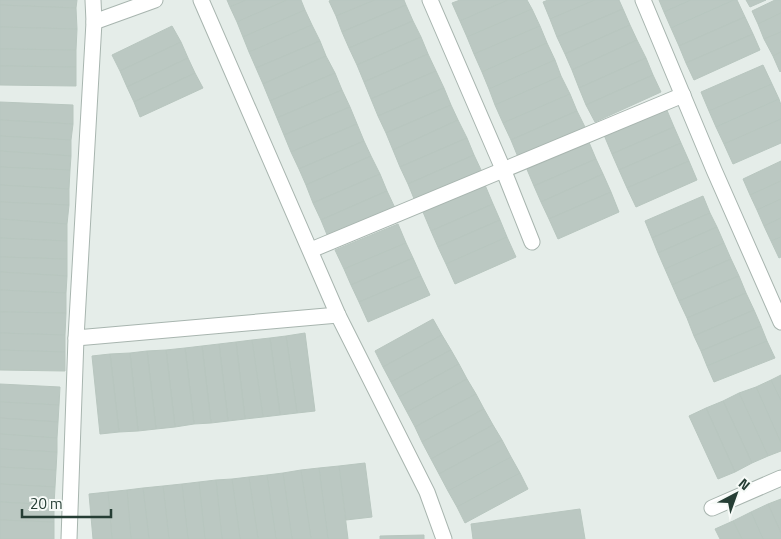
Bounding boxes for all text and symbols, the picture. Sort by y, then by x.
north arrow [711,469,761,519]
text: N [734,473,755,495]
scale bar [22,486,111,518]
text: 20 m [30,492,63,515]

